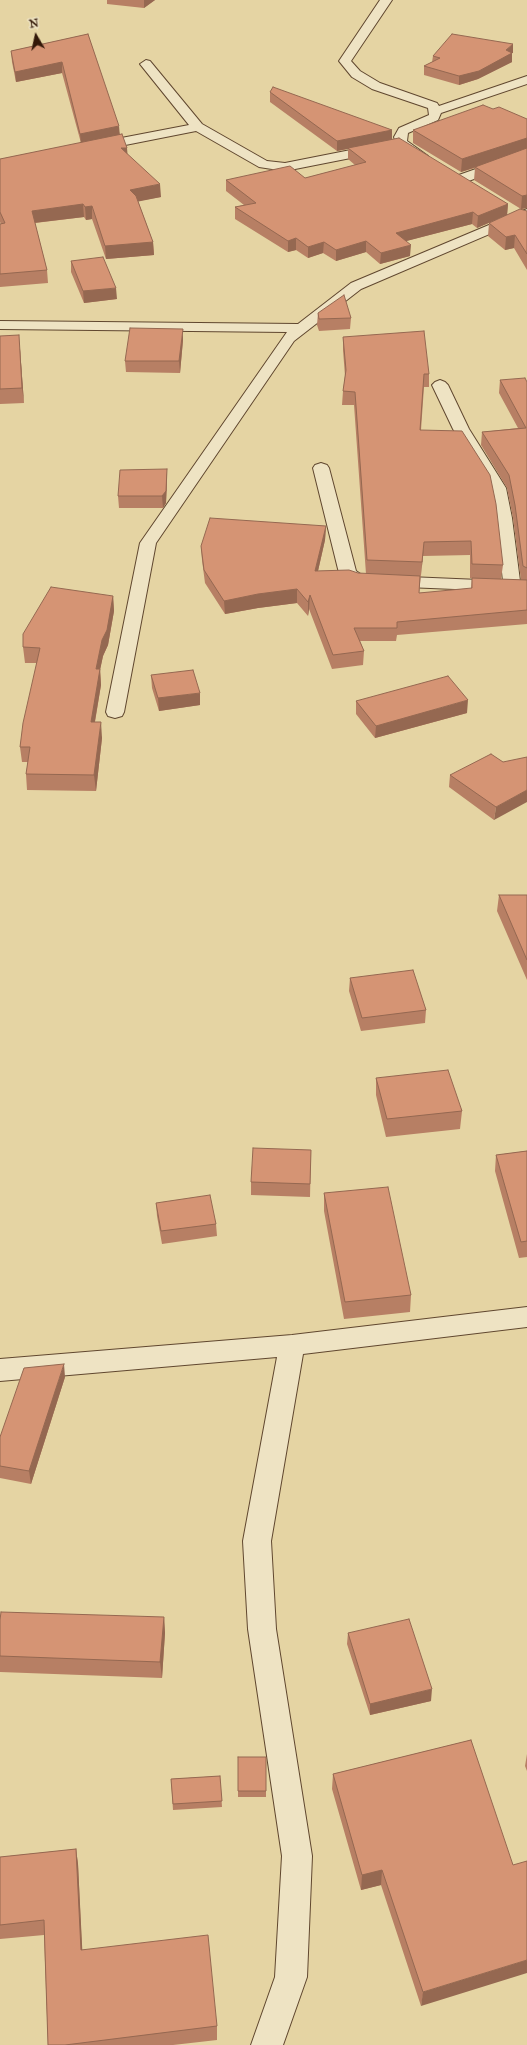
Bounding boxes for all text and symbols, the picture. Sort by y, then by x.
north arrow [16,16,56,56]
text: N [28,17,40,31]

